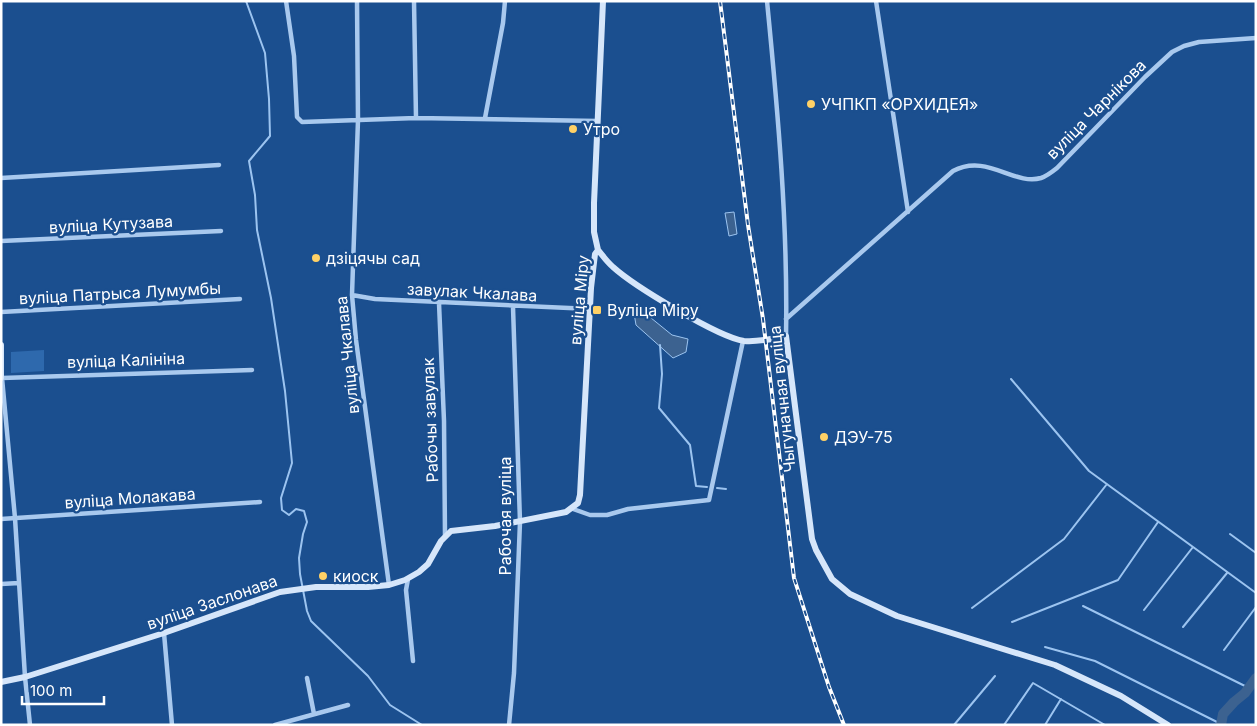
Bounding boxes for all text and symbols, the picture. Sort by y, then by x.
street label: вуліца Чарнікова [1042,55,1150,163]
place label: УЧПКП «ОРХИДЕЯ» [821,94,978,114]
marker: УЧПКП «ОРХИДЕЯ» [805,98,817,110]
place label: Утро [583,119,620,139]
marker: Утро [567,123,579,135]
street label: вуліца Кутузава [49,211,173,237]
place label: дзіцячы сад [326,248,420,268]
marker: дзіцячы сад [310,252,322,264]
street label: вуліца Міру [565,254,593,346]
street label: вуліца Патрыса Лумумбы [18,278,222,308]
street label: завулак Чкалава [406,279,538,305]
street label: вуліца Чкалава [331,295,363,415]
place label: Вуліца Міру [607,300,699,320]
marker: Вуліца Міру [591,304,603,316]
street label: Чыгуначная вуліца [764,325,800,473]
street label: вуліца Калініна [67,348,185,372]
street label: Рабочы завулак [418,357,442,483]
place label: ДЭУ-75 [834,427,893,447]
marker: ДЭУ-75 [818,431,830,443]
street label: Рабочая вуліца [495,457,515,575]
street label: вуліца Молакава [64,483,196,513]
place label: киоск [333,566,379,586]
street label: вуліца Заслонава [144,570,280,634]
marker: киоск [317,570,329,582]
scale bar [22,674,105,706]
text: 100 m [30,681,72,700]

